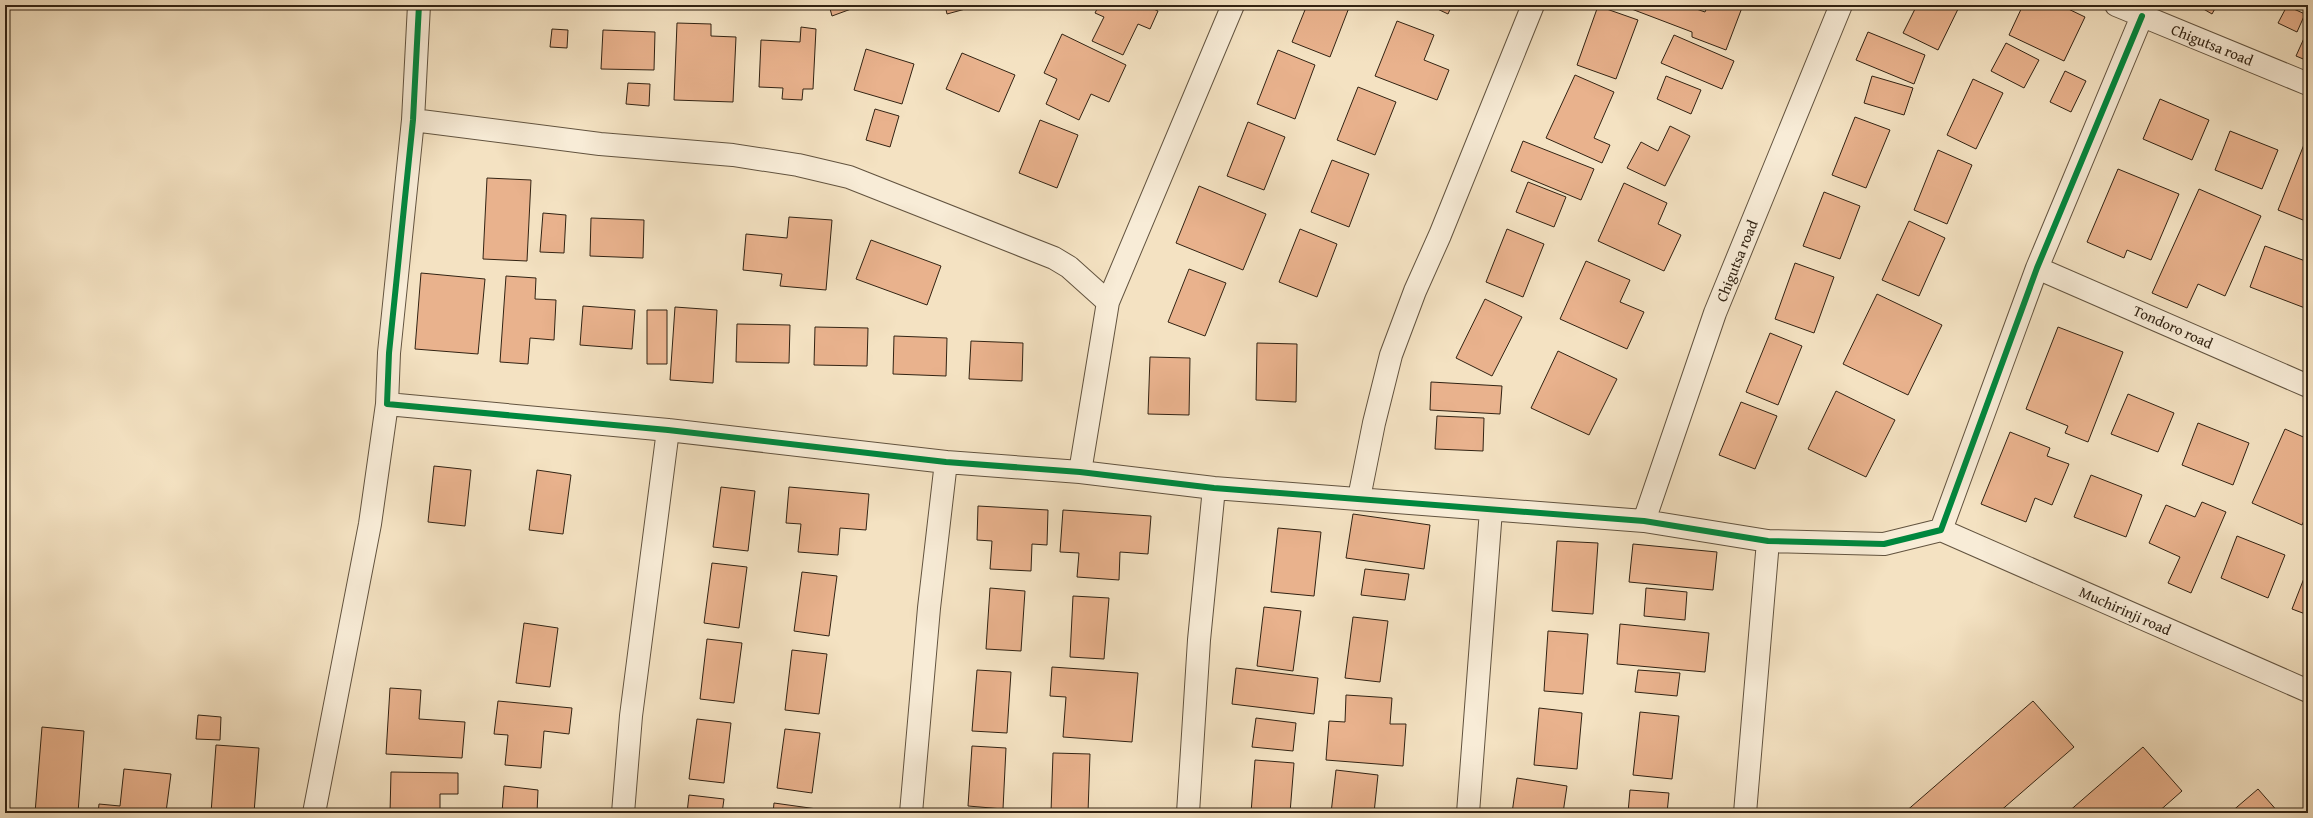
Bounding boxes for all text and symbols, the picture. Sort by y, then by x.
street label: Chigutsa road [2168,19,2256,71]
street label: Chigutsa road [1711,217,1763,305]
street label: Tondoro road [2130,300,2216,353]
street label: Muchirinji road [2076,581,2174,640]

